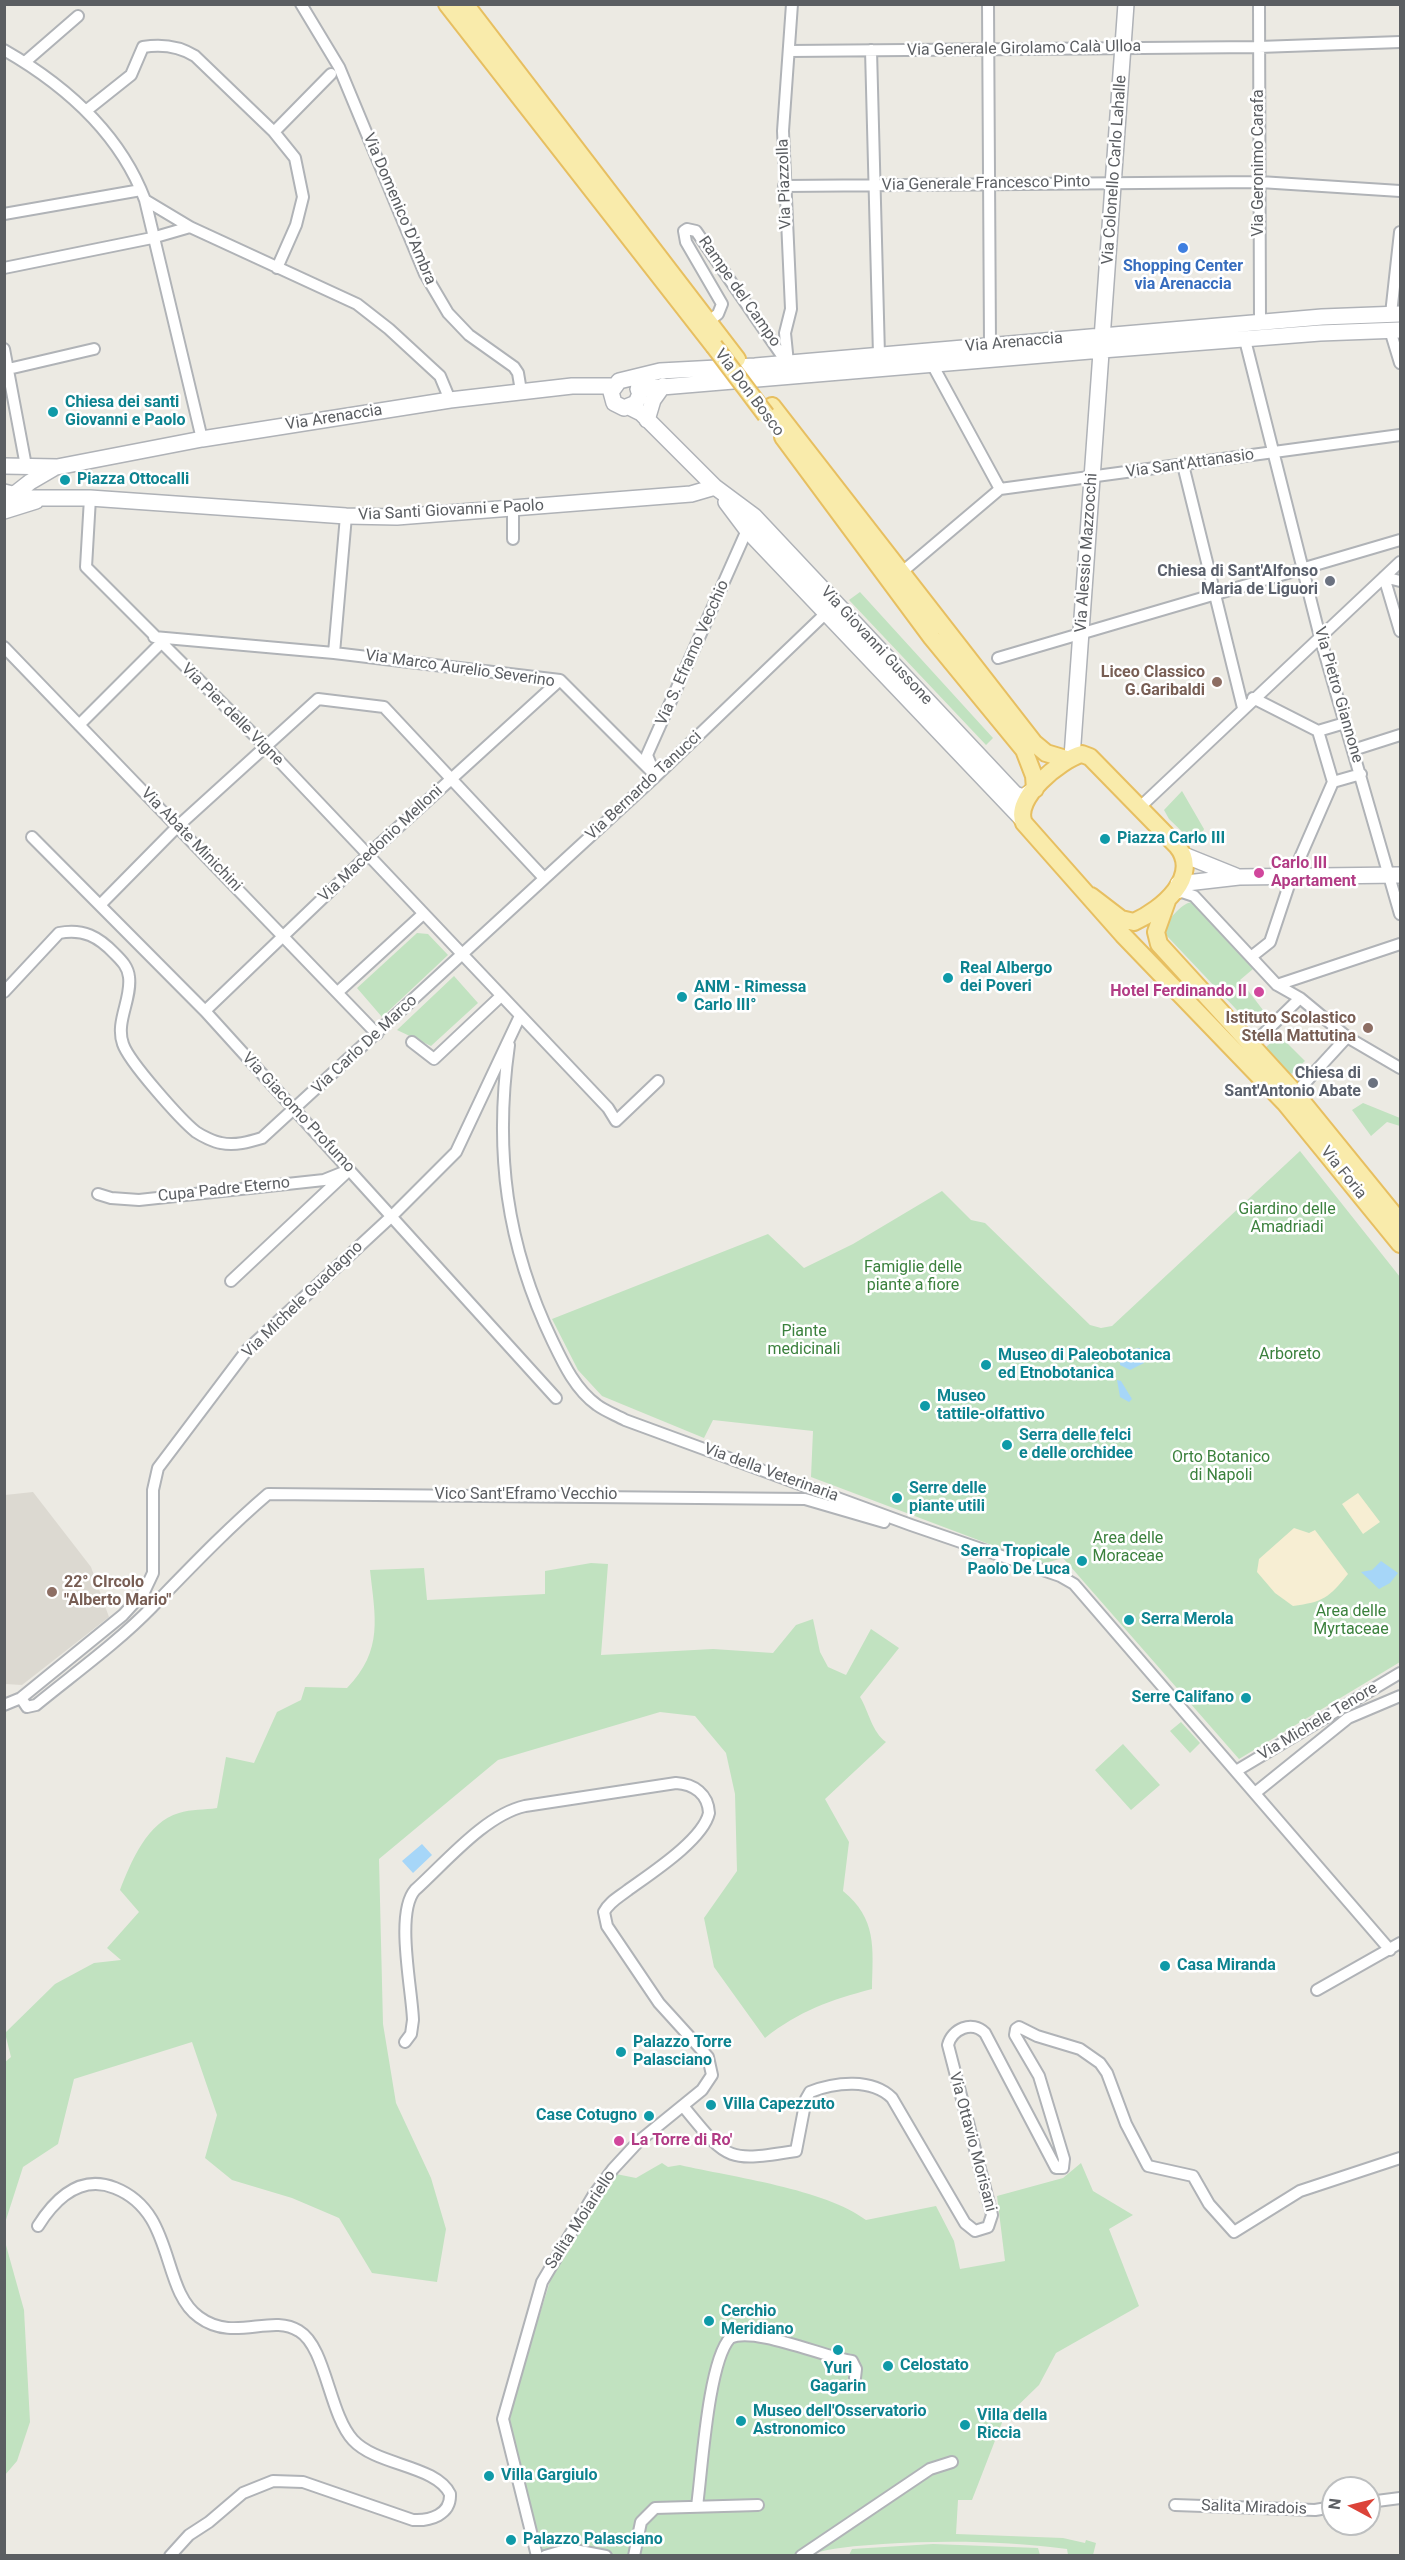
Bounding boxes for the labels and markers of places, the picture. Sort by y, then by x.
marker: Shopping Center via Arenaccia [1176,241,1190,255]
place label: Shopping Center via Arenaccia [1123,257,1243,295]
place label: Chiesa dei santi Giovanni e Paolo [65,393,185,431]
marker: Chiesa dei santi Giovanni e Paolo [46,405,60,419]
place label: Piazza Ottocalli [77,470,189,490]
marker: Piazza Ottocalli [58,473,72,487]
place label: Chiesa di Sant'Alfonso Maria de Liguori [1157,562,1318,600]
marker: Chiesa di Sant'Alfonso Maria de Liguori [1323,574,1337,588]
place label: Liceo Classico G.Garibaldi [1101,663,1205,701]
marker: Liceo Classico G.Garibaldi [1210,675,1224,689]
place label: Piazza Carlo III [1117,829,1225,849]
marker: Piazza Carlo III [1098,832,1112,846]
place label: Carlo III Apartament [1271,854,1356,892]
marker: Carlo III Apartament [1252,866,1266,880]
place label: Real Albergo dei Poveri [960,959,1052,997]
marker: Real Albergo dei Poveri [941,971,955,985]
place label: ANM - Rimessa Carlo III° [694,978,806,1016]
place label: Hotel Ferdinando II [1110,982,1247,1002]
marker: Hotel Ferdinando II [1252,985,1266,999]
marker: ANM - Rimessa Carlo III° [675,990,689,1004]
place label: Istituto Scolastico Stella Mattutina [1226,1009,1356,1047]
marker: Istituto Scolastico Stella Mattutina [1361,1021,1375,1035]
place label: Chiesa di Sant'Antonio Abate [1224,1064,1361,1102]
marker: Chiesa di Sant'Antonio Abate [1366,1076,1380,1090]
place label: Museo di Paleobotanica ed Etnobotanica [998,1346,1171,1384]
marker: Museo di Paleobotanica ed Etnobotanica [979,1358,993,1372]
place label: Museo tattile-olfattivo [937,1387,1045,1425]
marker: Museo tattile-olfattivo [918,1399,932,1413]
place label: Serra delle felci e delle orchidee [1019,1426,1133,1464]
marker: Serra delle felci e delle orchidee [1000,1438,1014,1452]
place label: Serre delle piante utili [909,1479,986,1517]
marker: Serre delle piante utili [890,1491,904,1505]
place label: Serra Tropicale Paolo De Luca [960,1542,1070,1580]
marker: Serra Tropicale Paolo De Luca [1075,1554,1089,1568]
place label: 22° CIrcolo "Alberto Mario" [64,1573,171,1611]
marker: 22° CIrcolo "Alberto Mario" [45,1585,59,1599]
place label: Serra Merola [1141,1610,1234,1630]
marker: Serra Merola [1122,1613,1136,1627]
place label: Serre Califano [1132,1688,1234,1708]
marker: Serre Califano [1239,1691,1253,1705]
place label: Casa Miranda [1177,1956,1276,1976]
marker: Casa Miranda [1158,1959,1172,1973]
place label: Palazzo Torre Palasciano [633,2033,732,2071]
marker: Palazzo Torre Palasciano [614,2045,628,2059]
place label: Villa Capezzuto [723,2095,835,2115]
marker: Villa Capezzuto [704,2098,718,2112]
place label: Case Cotugno [536,2106,637,2126]
marker: Case Cotugno [642,2109,656,2123]
place label: La Torre di Ro' [631,2131,732,2151]
marker: La Torre di Ro' [612,2134,626,2148]
place label: Cerchio Meridiano [721,2302,794,2340]
marker: Cerchio Meridiano [702,2314,716,2328]
marker: Yuri Gagarin [831,2343,845,2357]
place label: Celostato [900,2356,969,2376]
place label: Yuri Gagarin [810,2359,866,2397]
marker: Celostato [881,2359,895,2373]
place label: Museo dell'Osservatorio Astronomico [753,2402,927,2440]
place label: Villa della Riccia [977,2406,1047,2444]
marker: Museo dell'Osservatorio Astronomico [734,2414,748,2428]
marker: Villa della Riccia [958,2418,972,2432]
place label: Villa Gargiulo [501,2466,597,2486]
marker: Villa Gargiulo [482,2469,496,2483]
place label: Palazzo Palasciano [523,2530,663,2550]
marker: Palazzo Palasciano [504,2533,518,2547]

